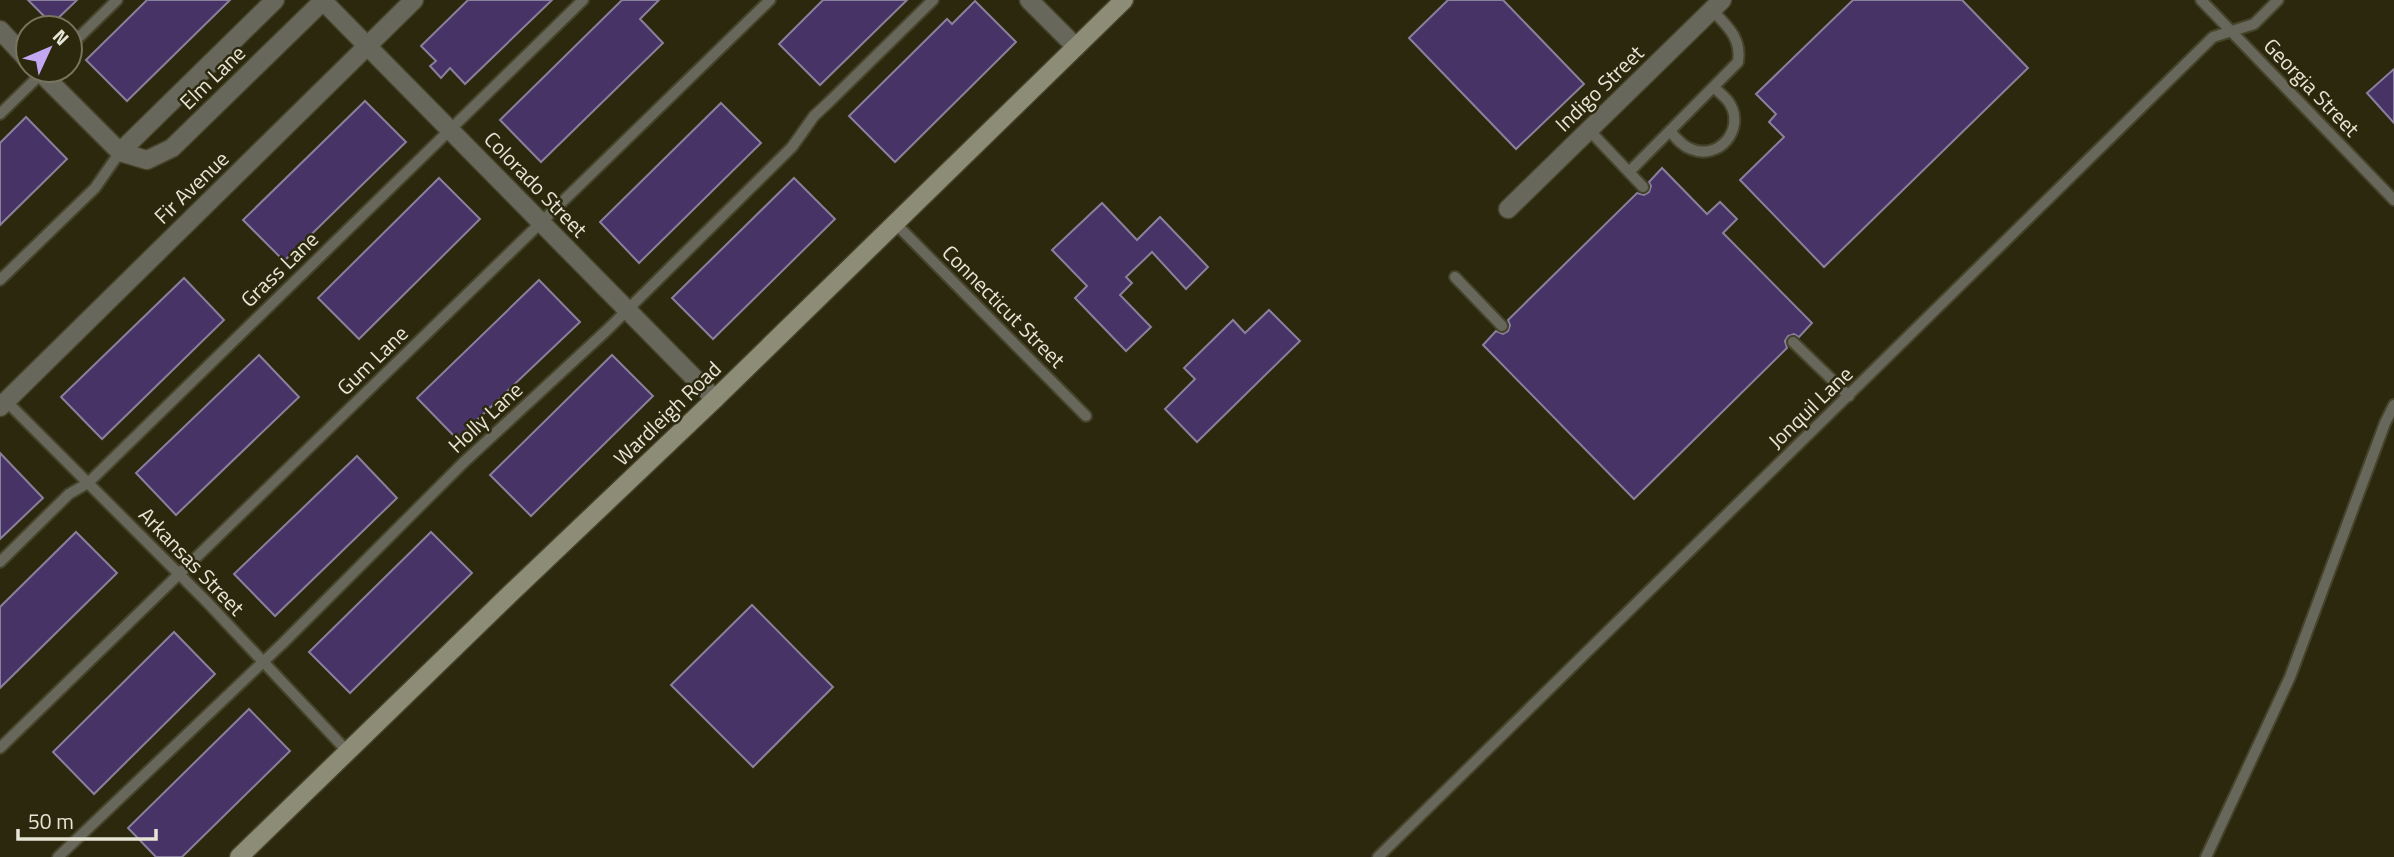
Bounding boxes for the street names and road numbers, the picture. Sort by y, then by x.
street label: Georgia Street [2257,30,2368,144]
street label: Elm Lane [172,37,252,117]
street label: Indigo Street [1547,37,1651,139]
street label: Colorado Street [477,124,596,245]
street label: Fir Avenue [146,143,236,231]
street label: Grass Lane [233,224,325,314]
street label: Connecticut Street [935,237,1073,375]
street label: Gum Lane [329,318,415,402]
street label: Wardleigh Road [606,353,728,473]
street label: Jonquil Lane [1760,358,1860,456]
street label: Holly Lane [440,374,530,460]
street label: Arkansas Street [132,499,253,623]

